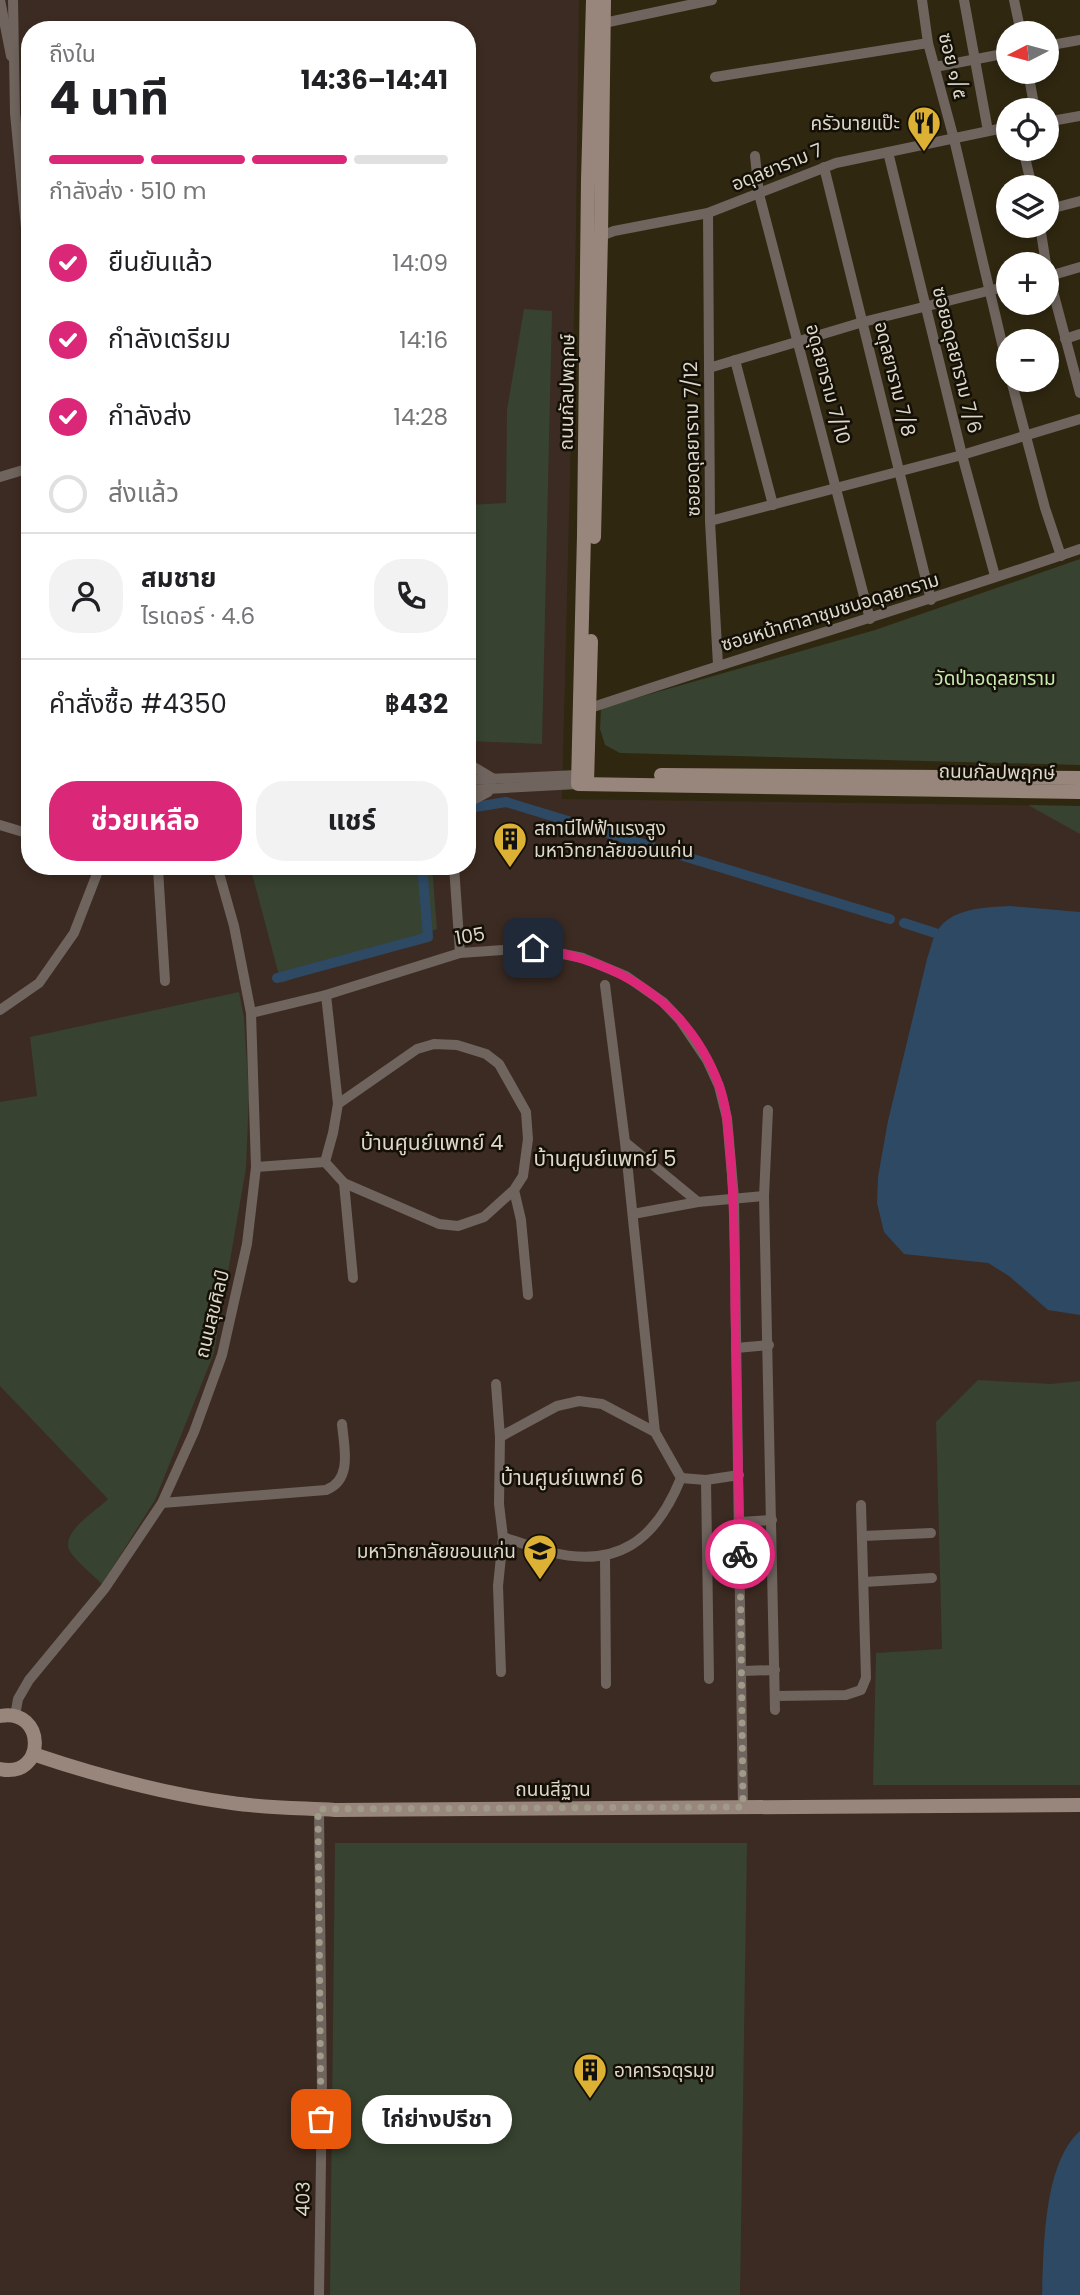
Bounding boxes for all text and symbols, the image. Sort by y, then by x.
north arrow [996,21,1059,84]
map controls [996,21,1059,392]
street label: ซอย ๑/๕ [932,30,974,102]
text: ถึงใน [49,38,96,70]
text: 14:36–14:41 [301,62,448,98]
text: 4 นาที [49,66,169,130]
button: locate [996,98,1059,161]
restaurant icon: ครัวนายแป๊ะ [905,104,943,153]
place label: ครัวนายแป๊ะ [811,110,900,137]
street label: อดุลยาราม 7 [727,136,827,198]
text: กำลังส่ง · 510 m [49,175,206,207]
button: layers [996,175,1059,238]
icon: check [49,244,87,282]
text: ยืนยันแล้ว [108,244,213,280]
text: 14:09 [392,247,448,279]
button: + [996,252,1059,315]
street label: ซอยอดุลยาราม 7/6 [926,284,988,436]
street label: อดุลยาราม 7/8 [868,319,922,439]
icon: check [49,321,87,359]
text: กำลังเตรียม [108,321,231,357]
street label: อดุลยาราม 7/10 [799,321,857,447]
text: 14:16 [399,324,448,356]
button: − [996,329,1059,392]
street label: ถนนกัลปพฤกษ์ [552,333,582,451]
street label: ซอยอดุลยาราม 7/12 [677,361,707,517]
icon: check [49,398,87,436]
text: กำลังส่ง [108,398,192,434]
text: 14:28 [394,401,448,433]
text: ส่งแล้ว [108,475,179,511]
button: person [49,559,123,633]
button: phone [374,559,448,633]
text: สมชาย [141,560,217,596]
street label: ซอยหน้าศาลาชุมชนอดุลยาราม [718,566,942,658]
text: ไรเดอร์ · 4.6 [141,600,255,632]
park label: วัดป่าอดุลยาราม [934,665,1056,692]
text: คำสั่งซื้อ #4350 [49,686,227,722]
text: ฿432 [385,686,448,722]
street label: ถนนกัลปพฤกษ์ [938,757,1056,787]
button: ช่วยเหลือ [49,781,242,861]
button: แชร์ [256,781,448,861]
place label: สถานีไฟฟ้าแรงสูง มหาวิทยาลัยขอนแก่น [534,815,693,864]
building icon: สถานีไฟฟ้าแรงสูง มหาวิทยาลัยขอนแก่น [491,820,529,869]
pin [503,918,563,978]
street label: 105 [453,920,487,952]
icon: home [514,929,552,967]
district label: บ้านศูนย์แพทย์ 4 [361,1128,503,1157]
district label: บ้านศูนย์แพทย์ 5 [534,1144,676,1173]
street label: ถนนสุขศิลป์ [188,1267,236,1361]
district label: บ้านศูนย์แพทย์ 6 [501,1463,643,1492]
courier [705,1519,775,1589]
school or university icon: มหาวิทยาลัยขอนแก่น [521,1532,559,1581]
icon: bike [721,1535,759,1573]
place label: มหาวิทยาลัยขอนแก่น [357,1538,516,1565]
street label: ถนนสีฐาน [515,1776,591,1803]
building icon: อาคารจตุรมุข [571,2051,609,2100]
place label: อาคารจตุรมุข [614,2057,715,2084]
pin [291,2089,351,2149]
callout: ไก่ย่างปรีชา [363,2094,514,2144]
icon: bag [302,2100,340,2138]
text: ไก่ย่างปรีชา [382,2103,492,2135]
street label: 403 [289,2181,317,2217]

